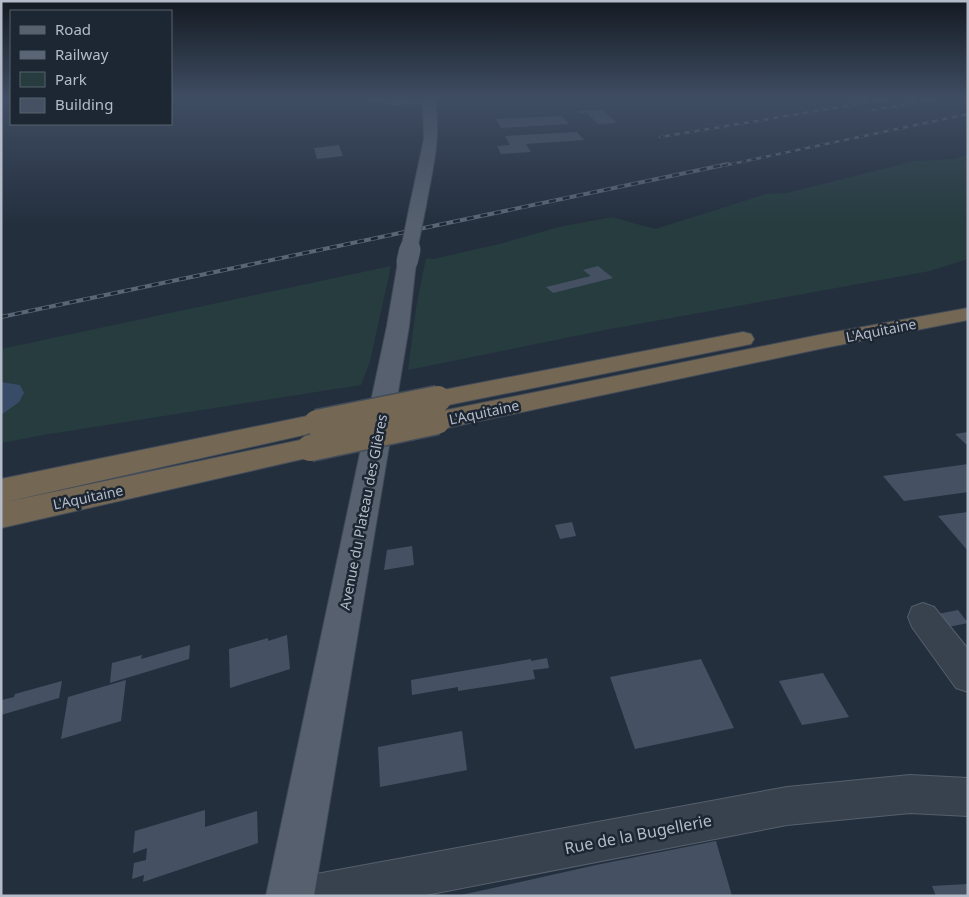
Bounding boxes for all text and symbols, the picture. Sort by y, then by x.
legend [10,10,172,125]
text: Road [55,19,91,39]
text: Railway [55,44,109,64]
text: Park [55,69,87,89]
text: Building [55,94,113,114]
street label: L'Aquitaine [844,314,918,346]
street label: L'Aquitaine [447,395,521,429]
street label: Avenue du Plateau des Glières [335,412,391,611]
street label: L'Aquitaine [51,480,125,514]
street label: Rue de la Bugellerie [563,809,713,859]

